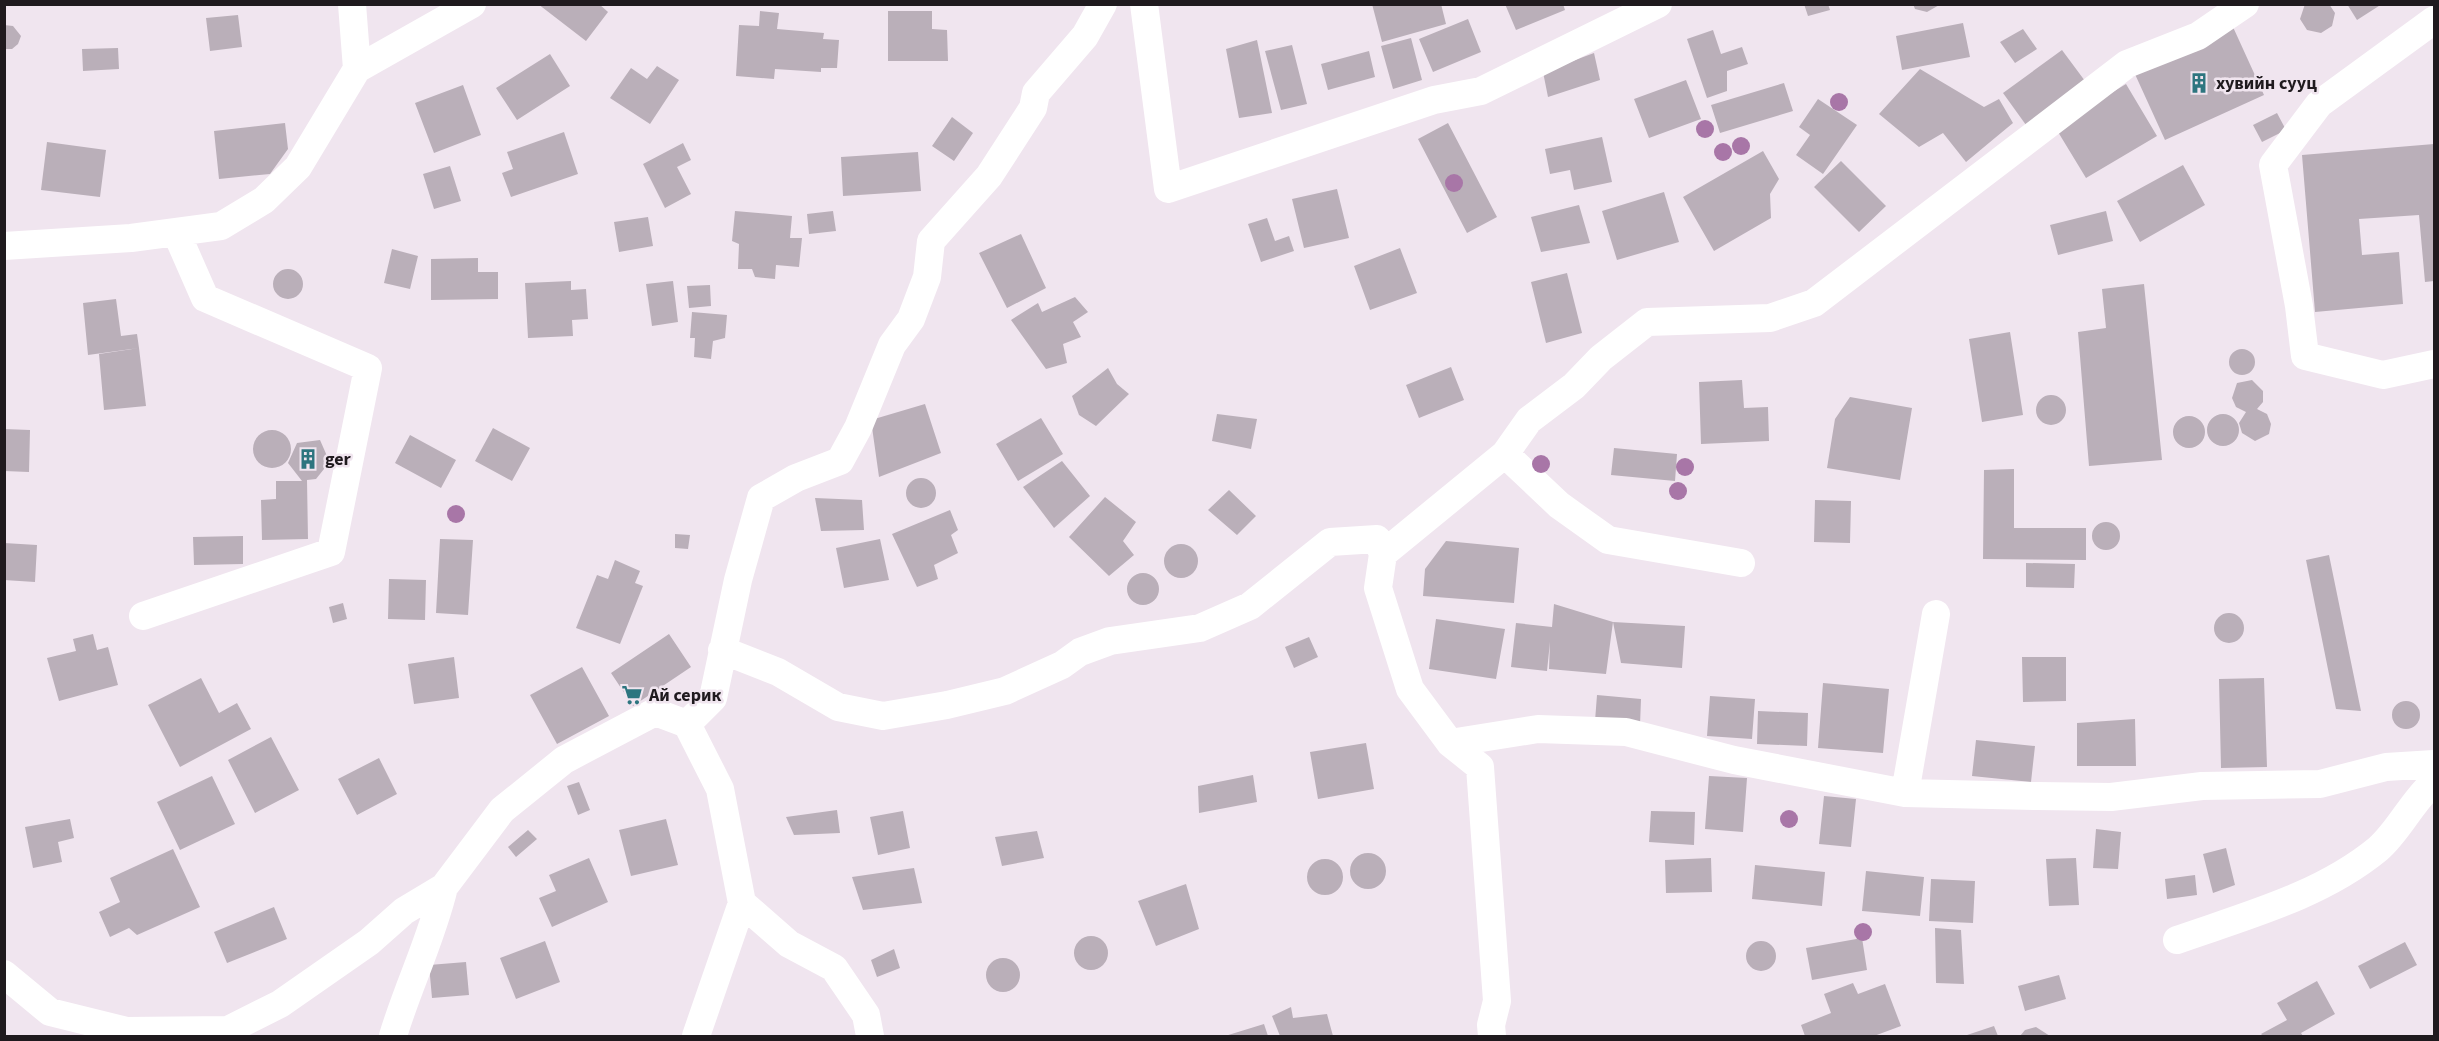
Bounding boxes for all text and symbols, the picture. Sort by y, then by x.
building icon: хувийн сууц [2187,71,2211,95]
place label: хувийн сууц [2216,71,2317,96]
building icon: ger [296,447,320,471]
place label: ger [325,447,352,472]
supermarket icon: Ай серик [620,683,644,707]
place label: Ай серик [648,683,721,708]

